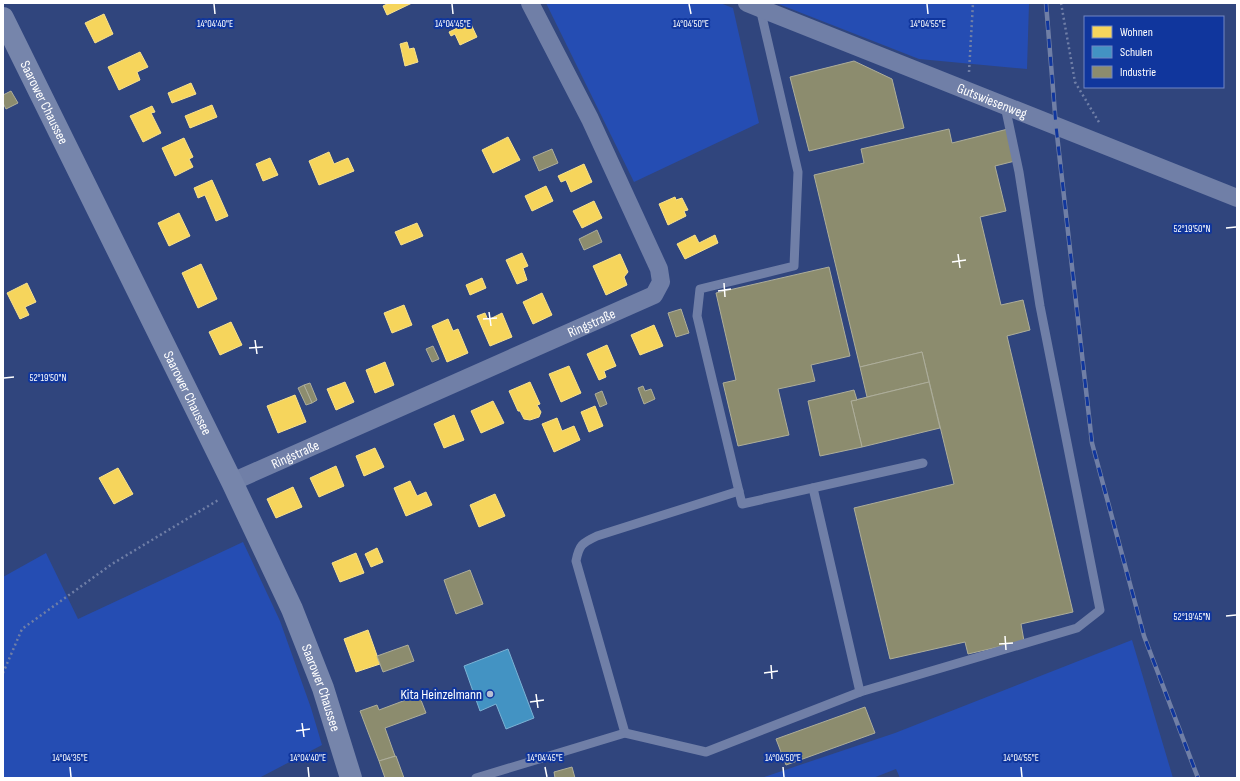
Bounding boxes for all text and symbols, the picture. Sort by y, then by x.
legend [1084,16,1224,88]
text: 14°04'40"E [197,18,233,30]
text: 14°04'45"E [435,18,471,30]
text: 14°04'50"E [673,18,709,30]
text: 14°04'55"E [910,18,946,30]
text: Wohnen [1120,25,1153,40]
text: Schulen [1120,45,1152,60]
street label: Saarower Chaussee [16,58,72,147]
text: Industrie [1120,65,1156,80]
street label: Gutswiesenweg [955,80,1030,123]
text: 52°19'50"N [1173,223,1211,235]
street label: Ringstraße [565,305,618,341]
street label: Saarower Chaussee [160,348,215,438]
text: 52°19'50"N [29,372,67,384]
street label: Ringstraße [269,436,322,473]
text: 52°19'45"N [1174,611,1210,623]
street label: Saarower Chaussee [298,642,344,734]
place label: Kita Heinzelmann [400,686,482,703]
marker: Kita Heinzelmann [485,689,495,699]
text: 14°04'35"E [52,752,88,764]
text: 14°04'40"E [290,752,326,764]
text: 14°04'45"E [527,752,563,764]
text: 14°04'50"E [765,752,801,764]
text: 14°04'55"E [1003,752,1039,764]

